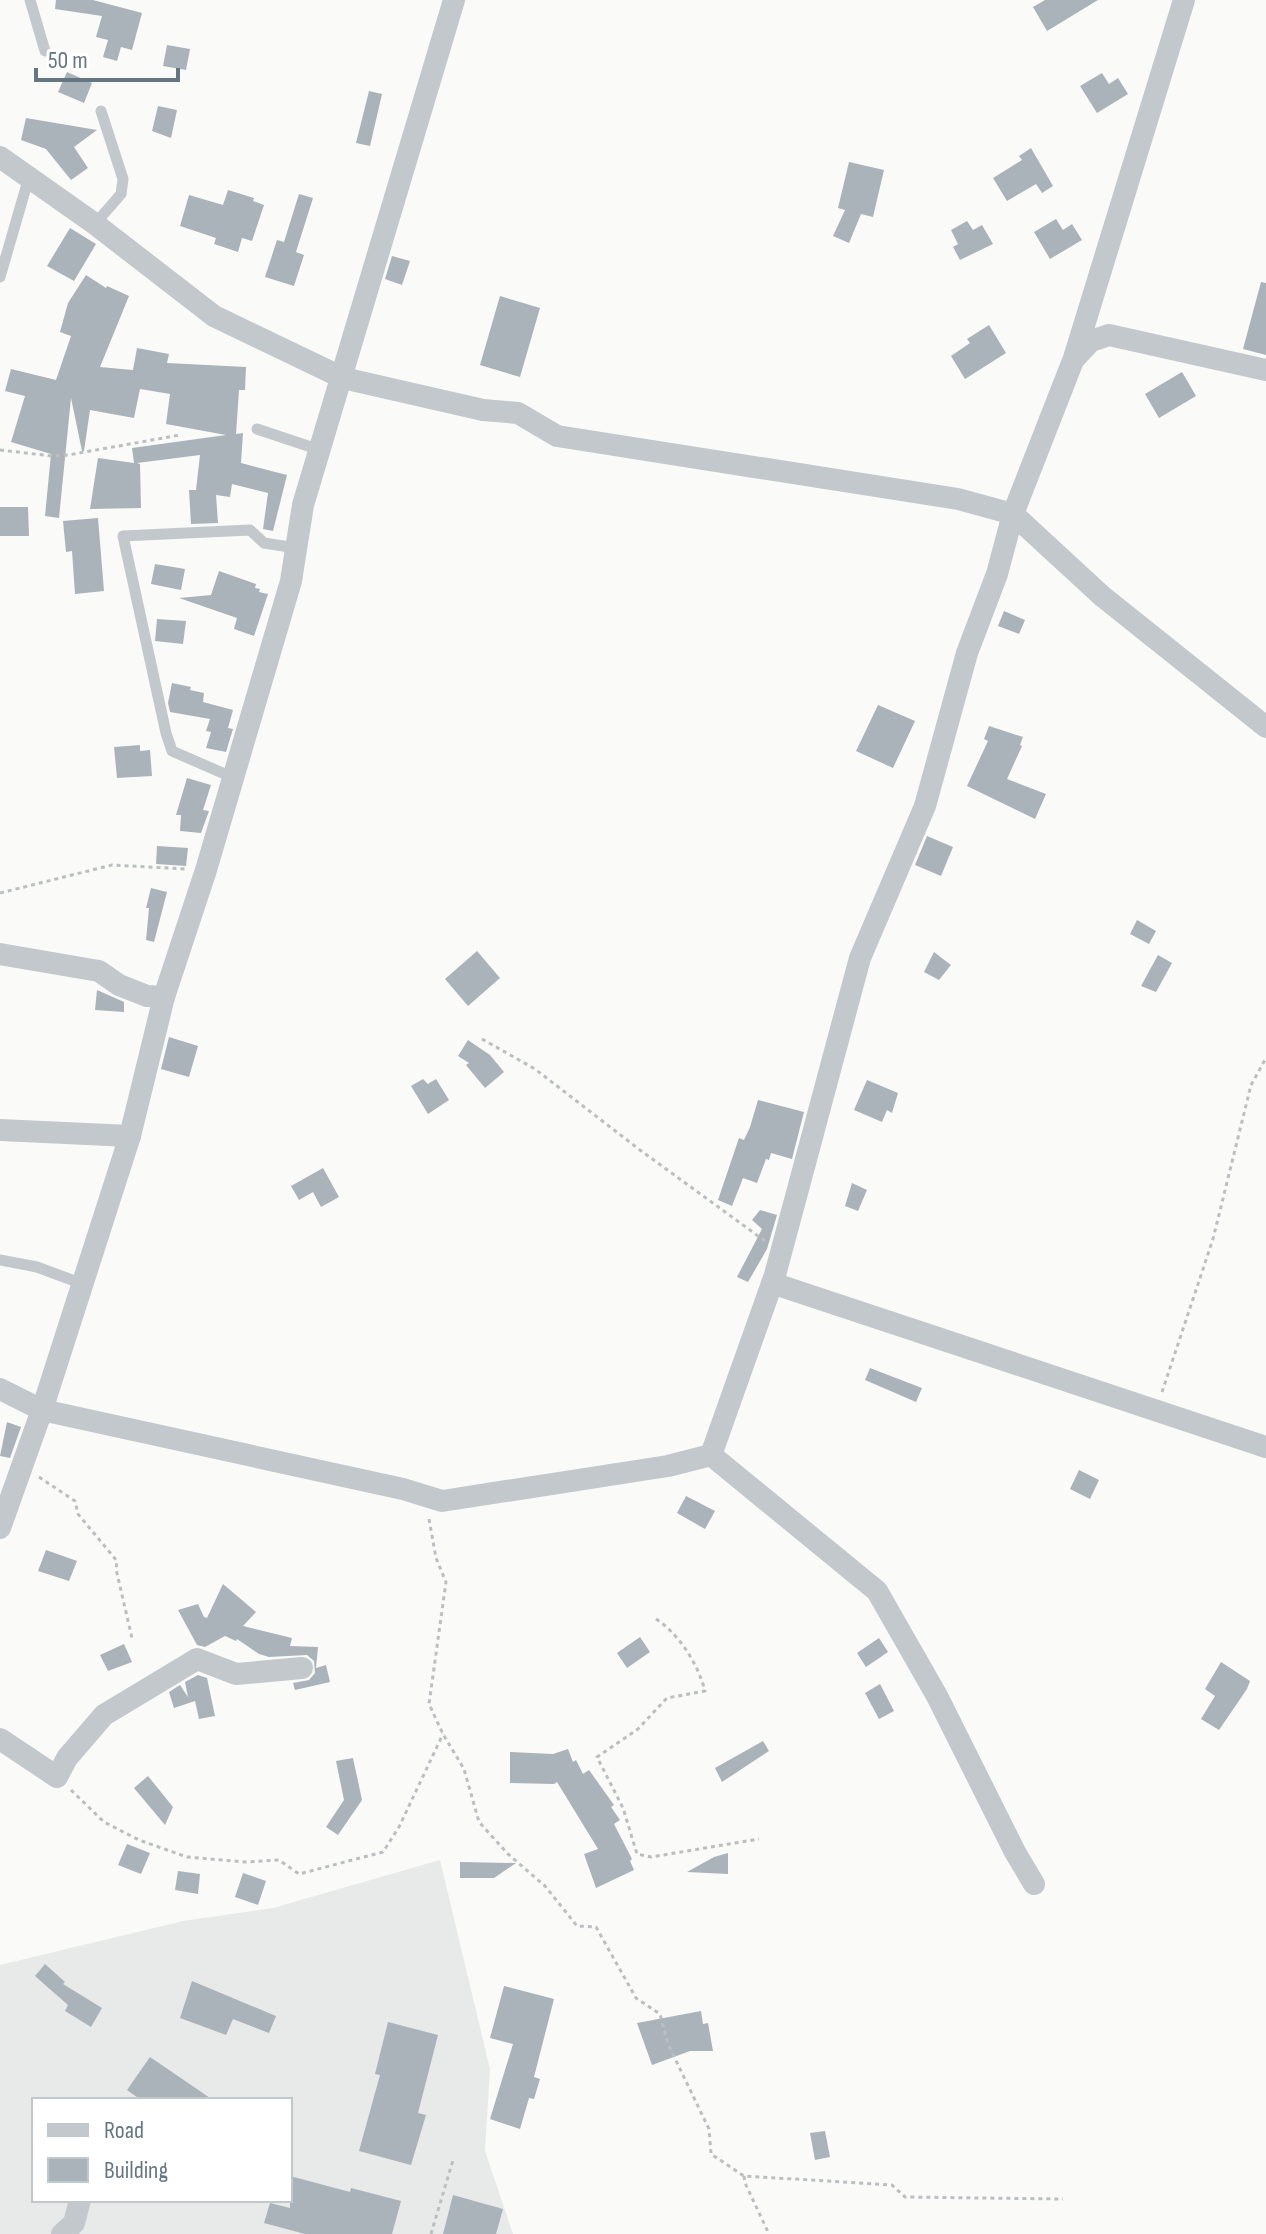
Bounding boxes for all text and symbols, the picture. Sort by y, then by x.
scale bar [36,32,178,82]
text: 50 m [48,46,88,75]
legend [32,2098,292,2202]
text: Road [104,2116,144,2145]
text: Building [104,2156,168,2185]

